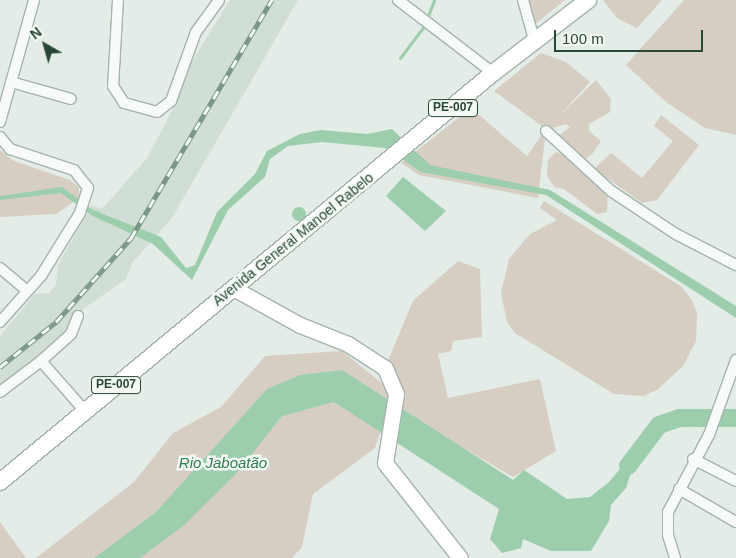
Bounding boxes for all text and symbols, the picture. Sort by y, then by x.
north arrow [20,20,70,70]
scale bar [556,20,705,52]
text: N [27,24,45,43]
text: 100 m [562,30,604,47]
road number: PE-007 [427,99,479,118]
street label: Avenida General Manoel Rabelo [209,169,377,309]
road number: PE-007 [90,376,142,394]
water label: Rio Jaboatão [179,454,267,472]

